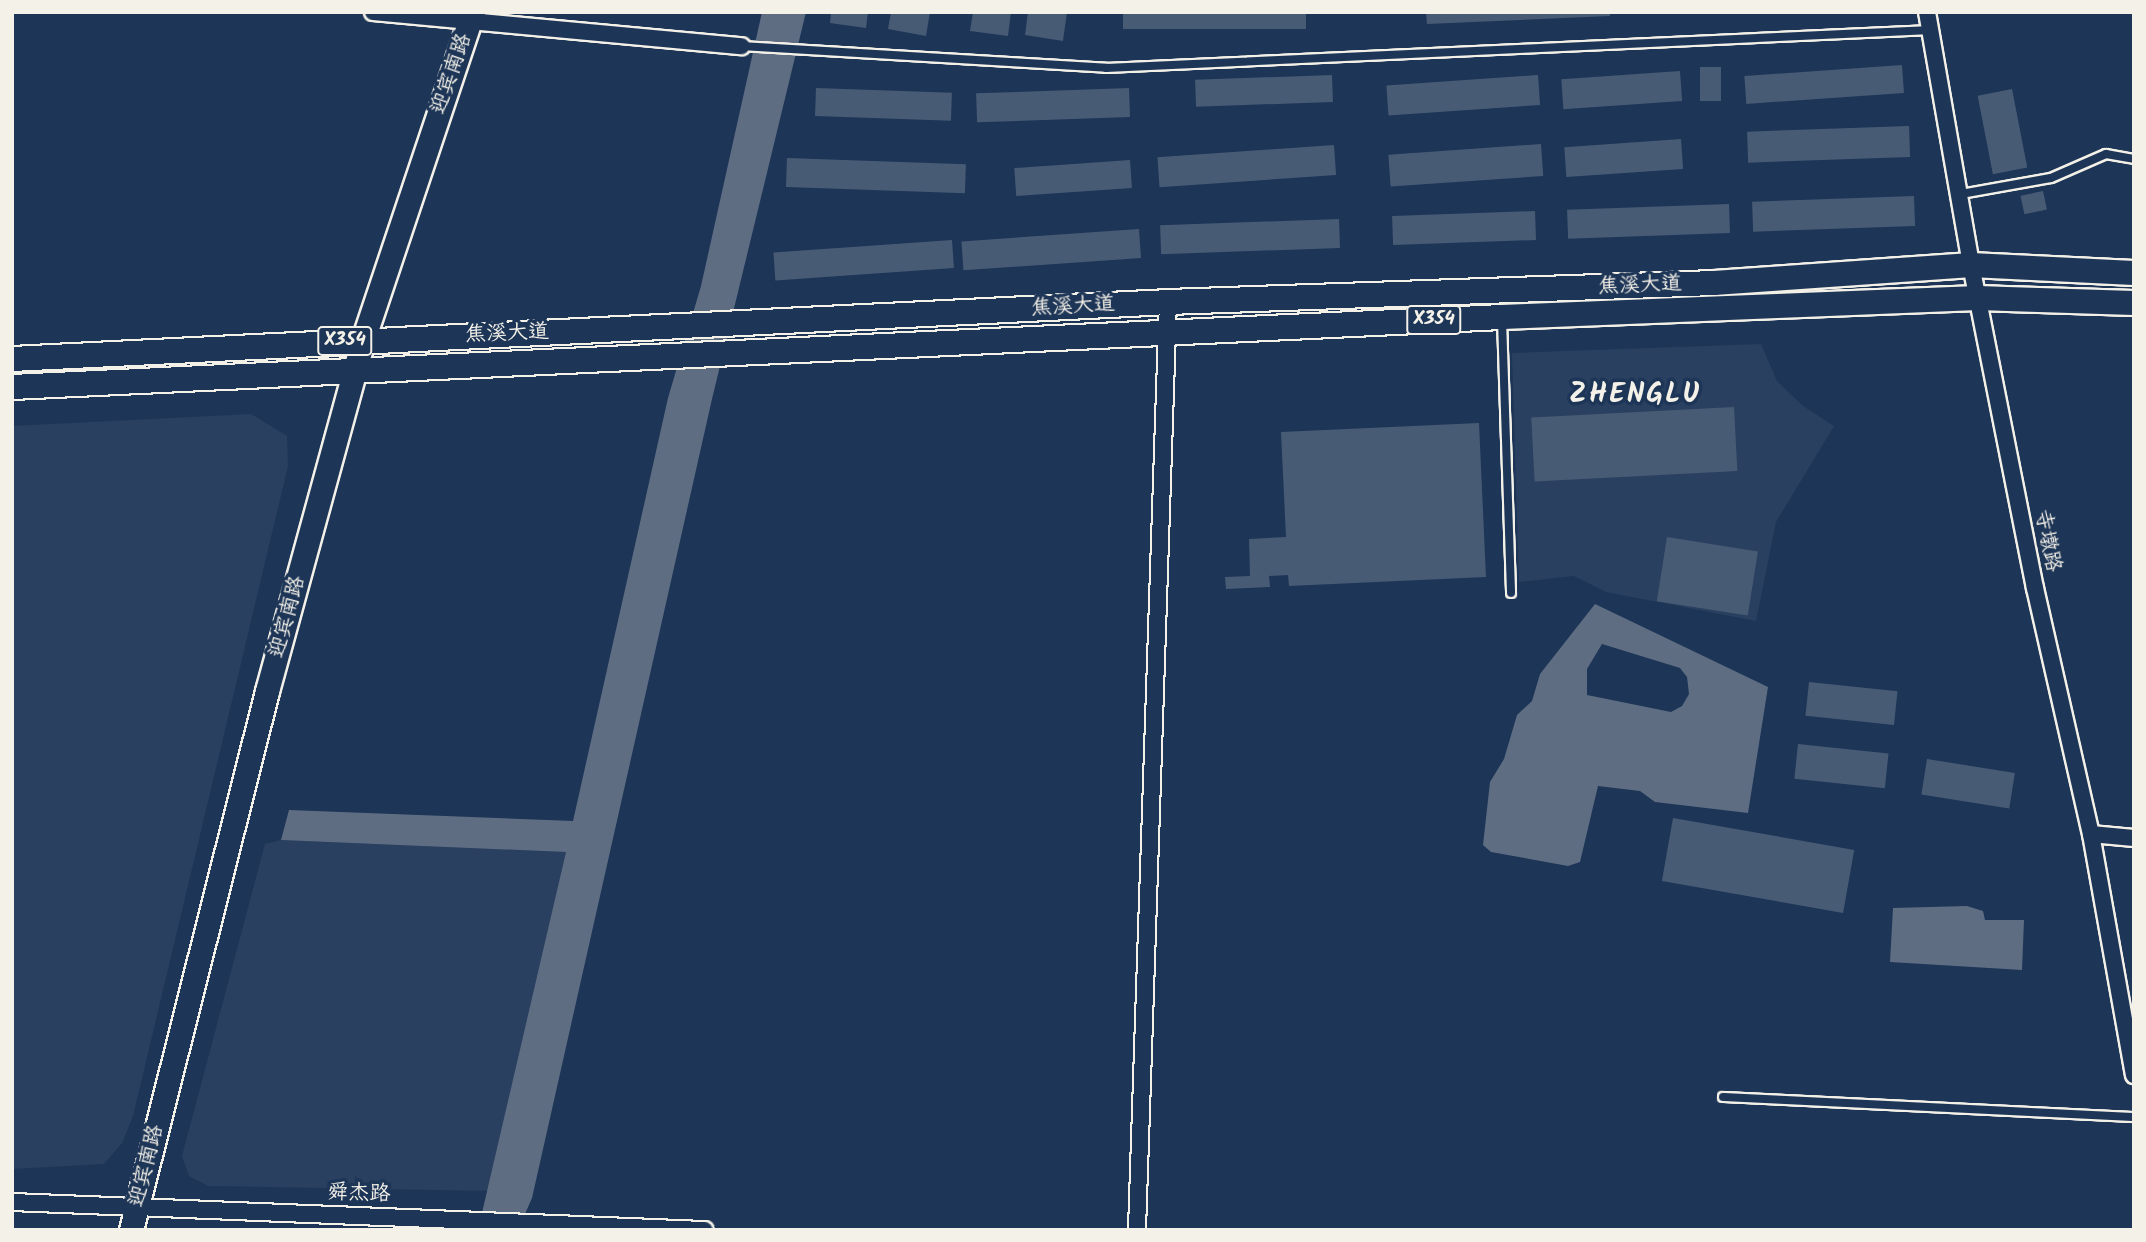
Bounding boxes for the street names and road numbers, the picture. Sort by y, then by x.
street label: 迎宾南路 [426,30,478,118]
street label: 焦溪大道 [1598,272,1682,300]
street label: 焦溪大道 [1030,292,1116,322]
road number: X354 [1406,304,1462,336]
street label: 焦溪大道 [465,320,549,348]
road number: X354 [317,326,373,356]
street label: 寺墩路 [2029,508,2065,574]
street label: 迎宾南路 [265,573,311,661]
street label: 迎宾南路 [125,1122,169,1210]
street label: 舜杰路 [327,1180,391,1208]

